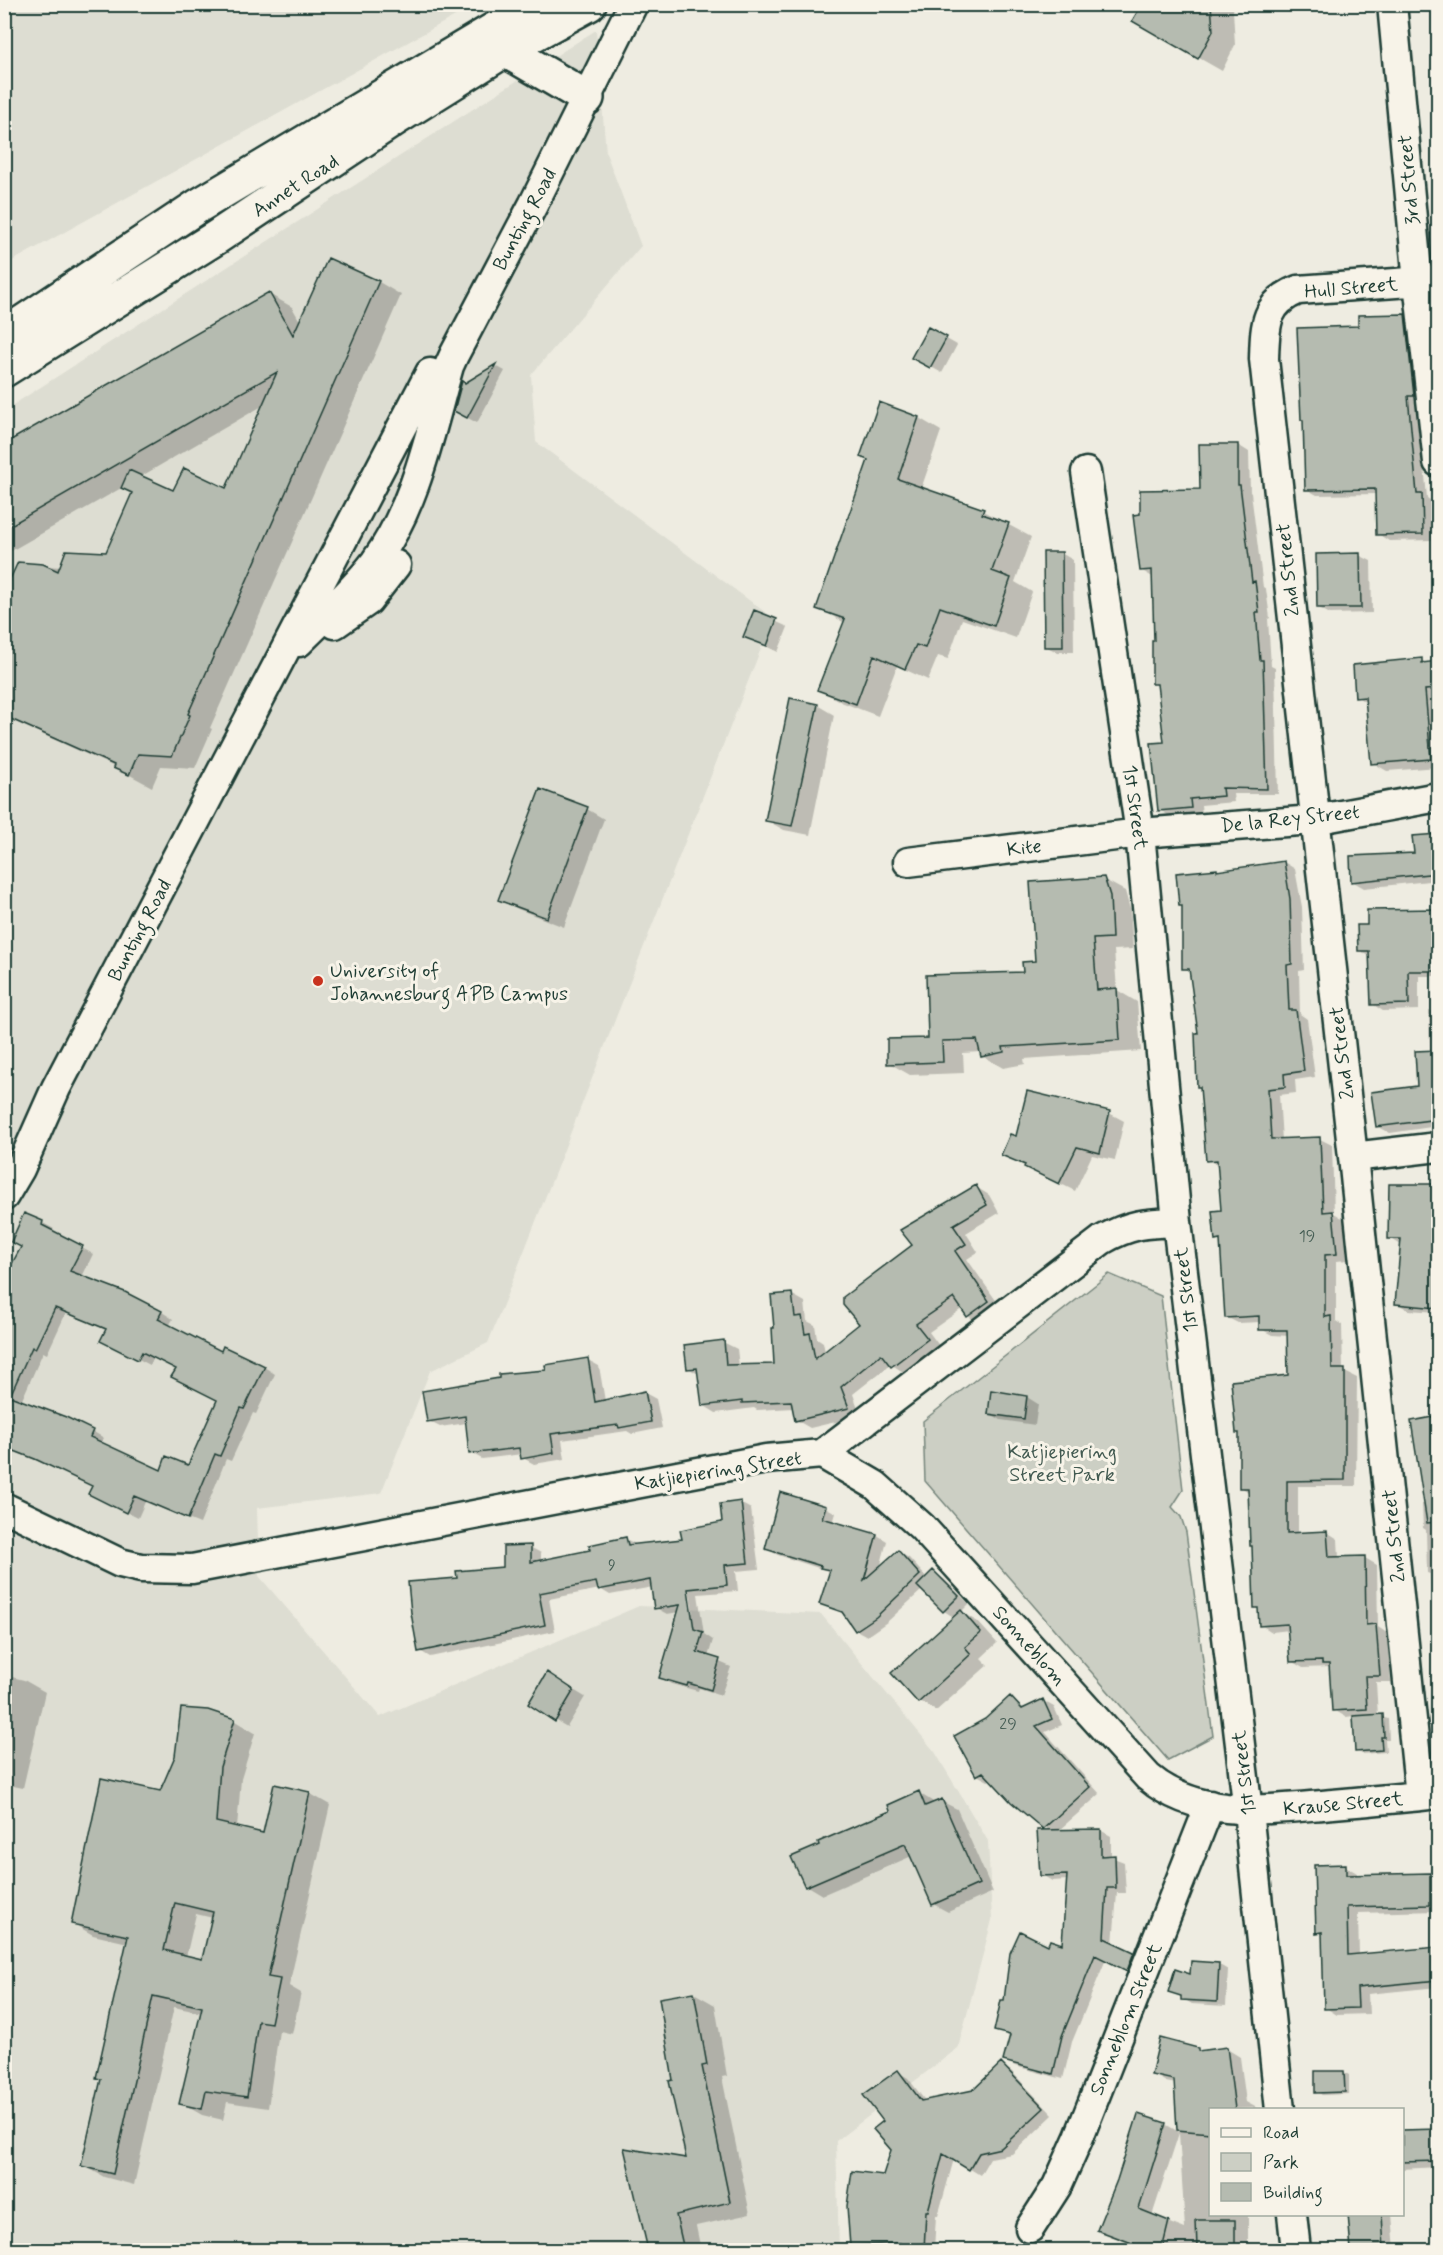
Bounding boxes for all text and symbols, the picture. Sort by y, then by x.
street label: 3rd Street [1392,133,1427,226]
street label: Annet Road [247,148,344,224]
street label: Bunting Road [487,164,565,276]
street label: Hull Street [1303,271,1399,306]
street label: 2nd Street [1270,522,1307,618]
street label: 1st Street [1115,763,1154,852]
street label: De la Rey Street [1219,799,1361,840]
street label: Kite [1005,833,1043,864]
street label: Bunting Road [102,875,180,987]
place label: University of Johannesburg APB Campus [330,958,568,1010]
marker: University of Johannesburg APB Campus [311,974,325,988]
street label: 2nd Street [1323,1005,1362,1101]
house number: 19 [1299,1226,1315,1247]
street label: 1st Street [1168,1246,1205,1334]
park label: Katjiepiering Street Park [1007,1439,1117,1489]
street label: Katjiepiering Street [633,1445,804,1498]
street label: 2nd Street [1376,1488,1413,1584]
house number: 9 [608,1555,616,1576]
street label: Sonneblom [986,1600,1072,1692]
house number: 29 [999,1714,1017,1735]
street label: 1st Street [1226,1729,1263,1817]
street label: Krause Street [1282,1786,1404,1823]
street label: Sonneblom Street [1084,1939,1169,2100]
legend [1209,2108,1404,2216]
text: Road [1263,2121,1299,2145]
text: Park [1263,2151,1299,2175]
text: Building [1263,2181,1323,2207]

